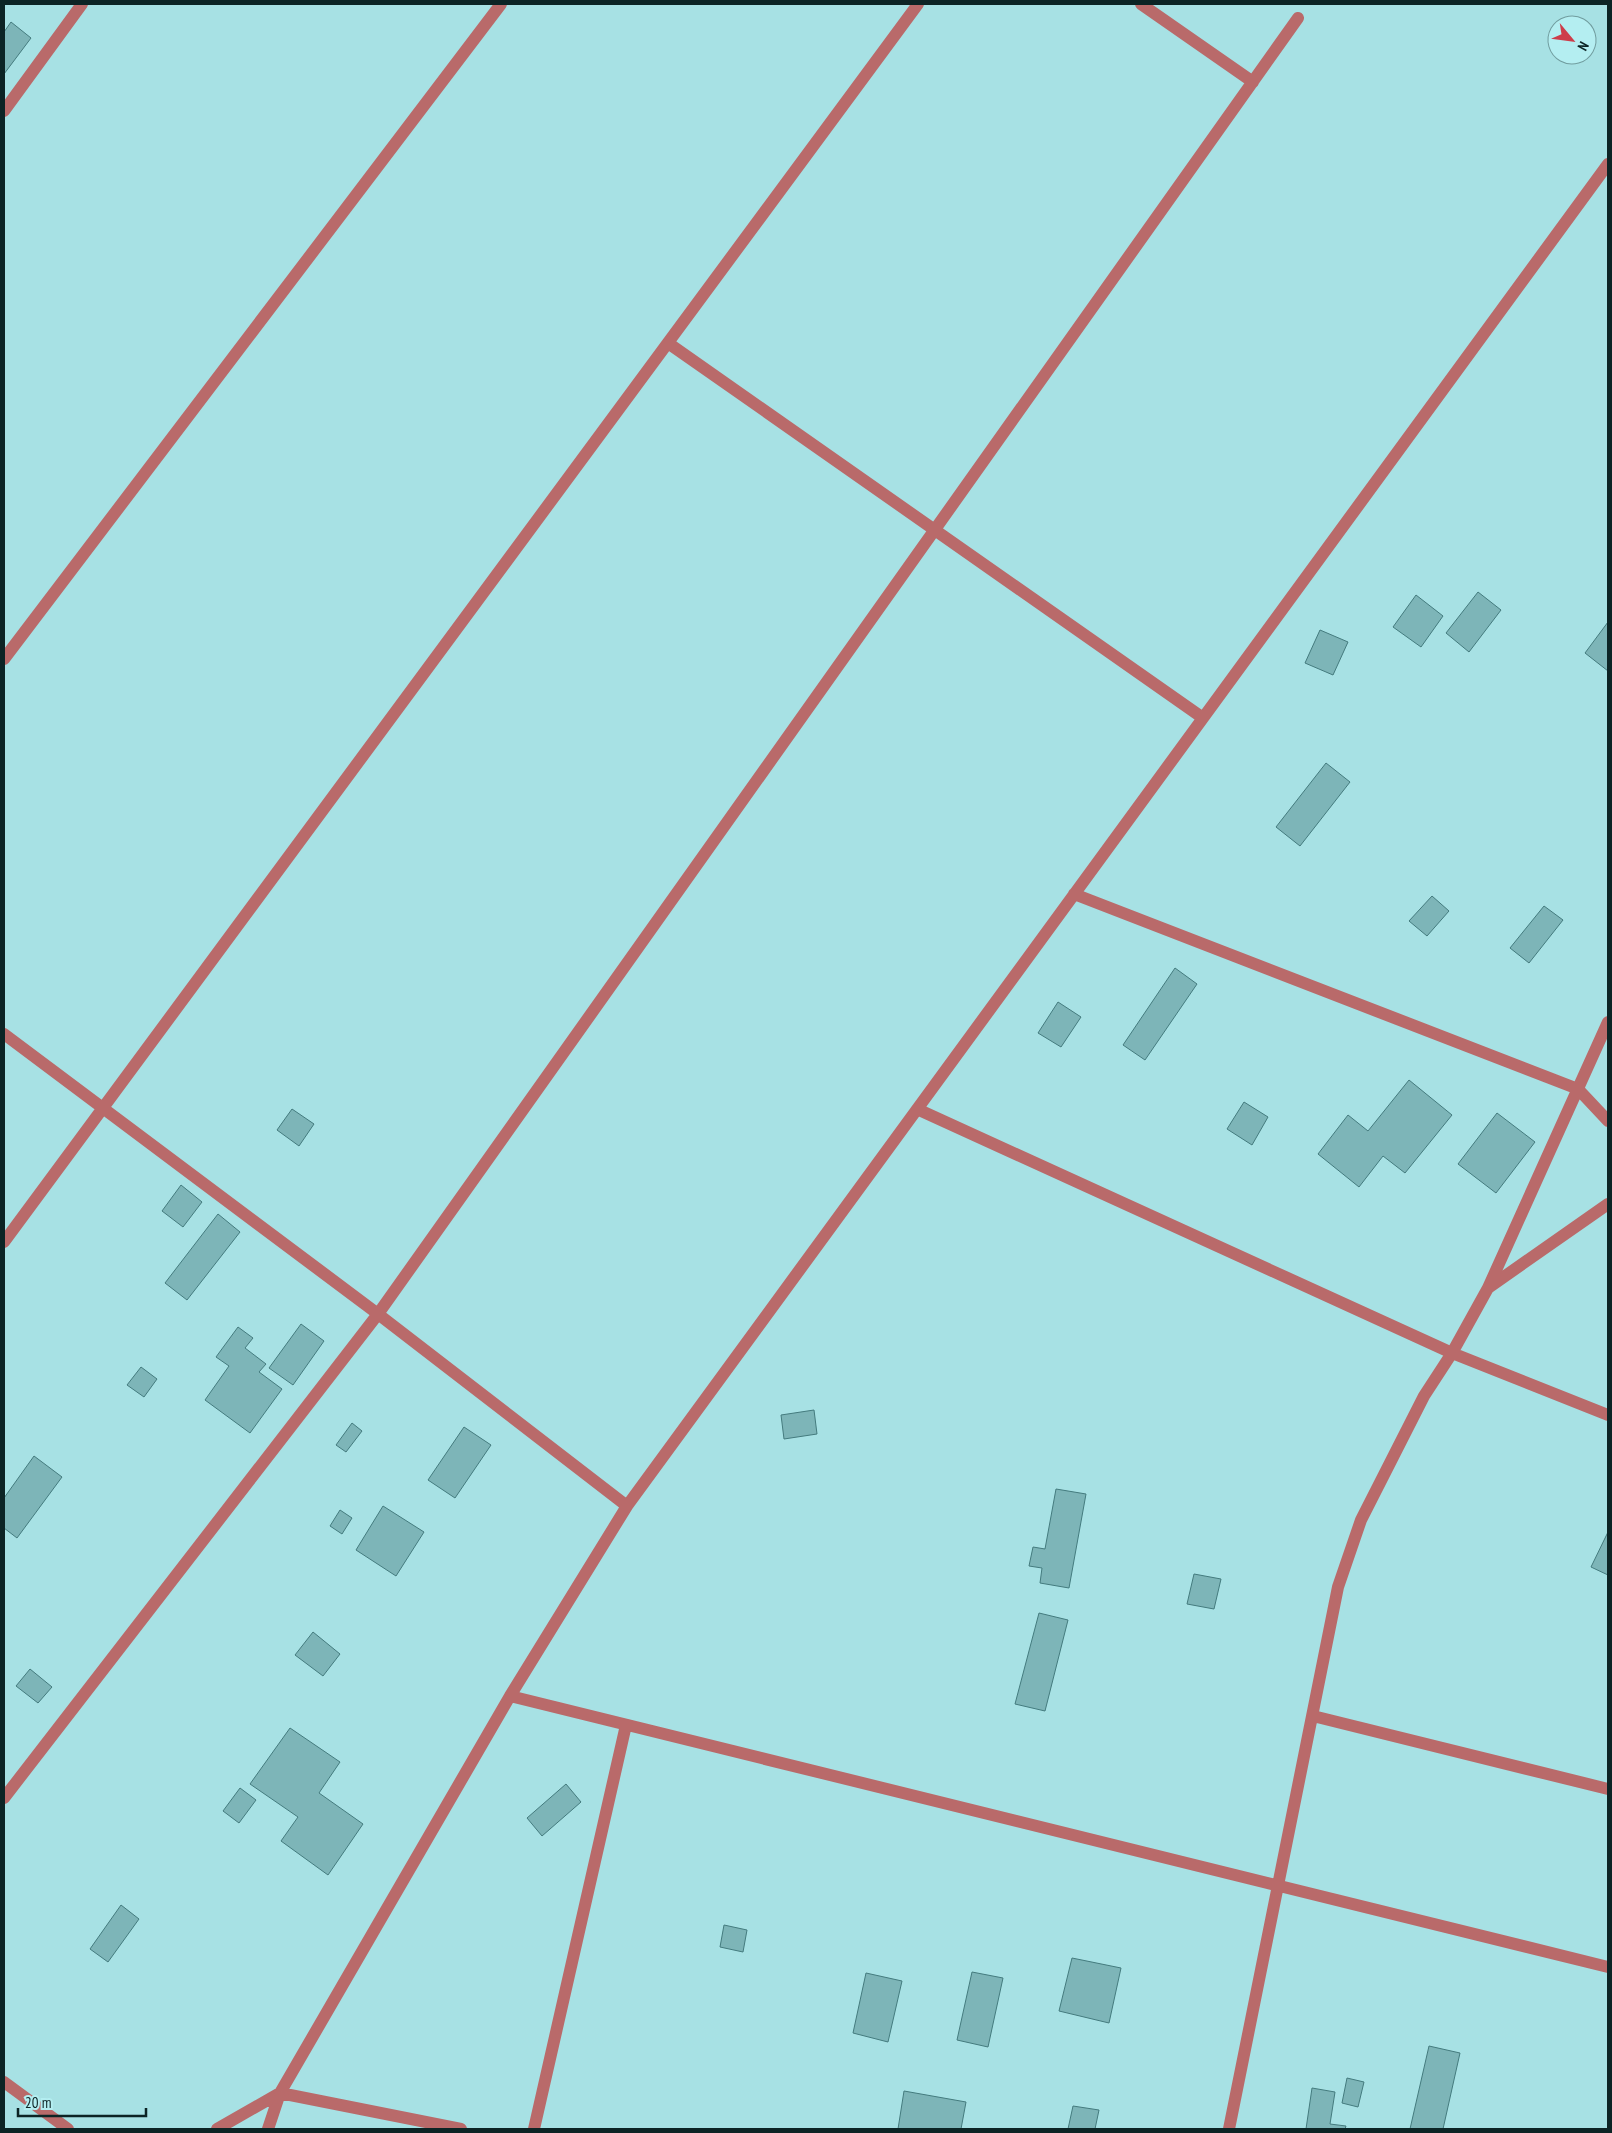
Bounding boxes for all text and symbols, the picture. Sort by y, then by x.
north arrow [1547,15,1597,65]
text: N [1574,39,1593,54]
scale bar [18,2086,145,2118]
text: 20 m [25,2093,51,2112]

